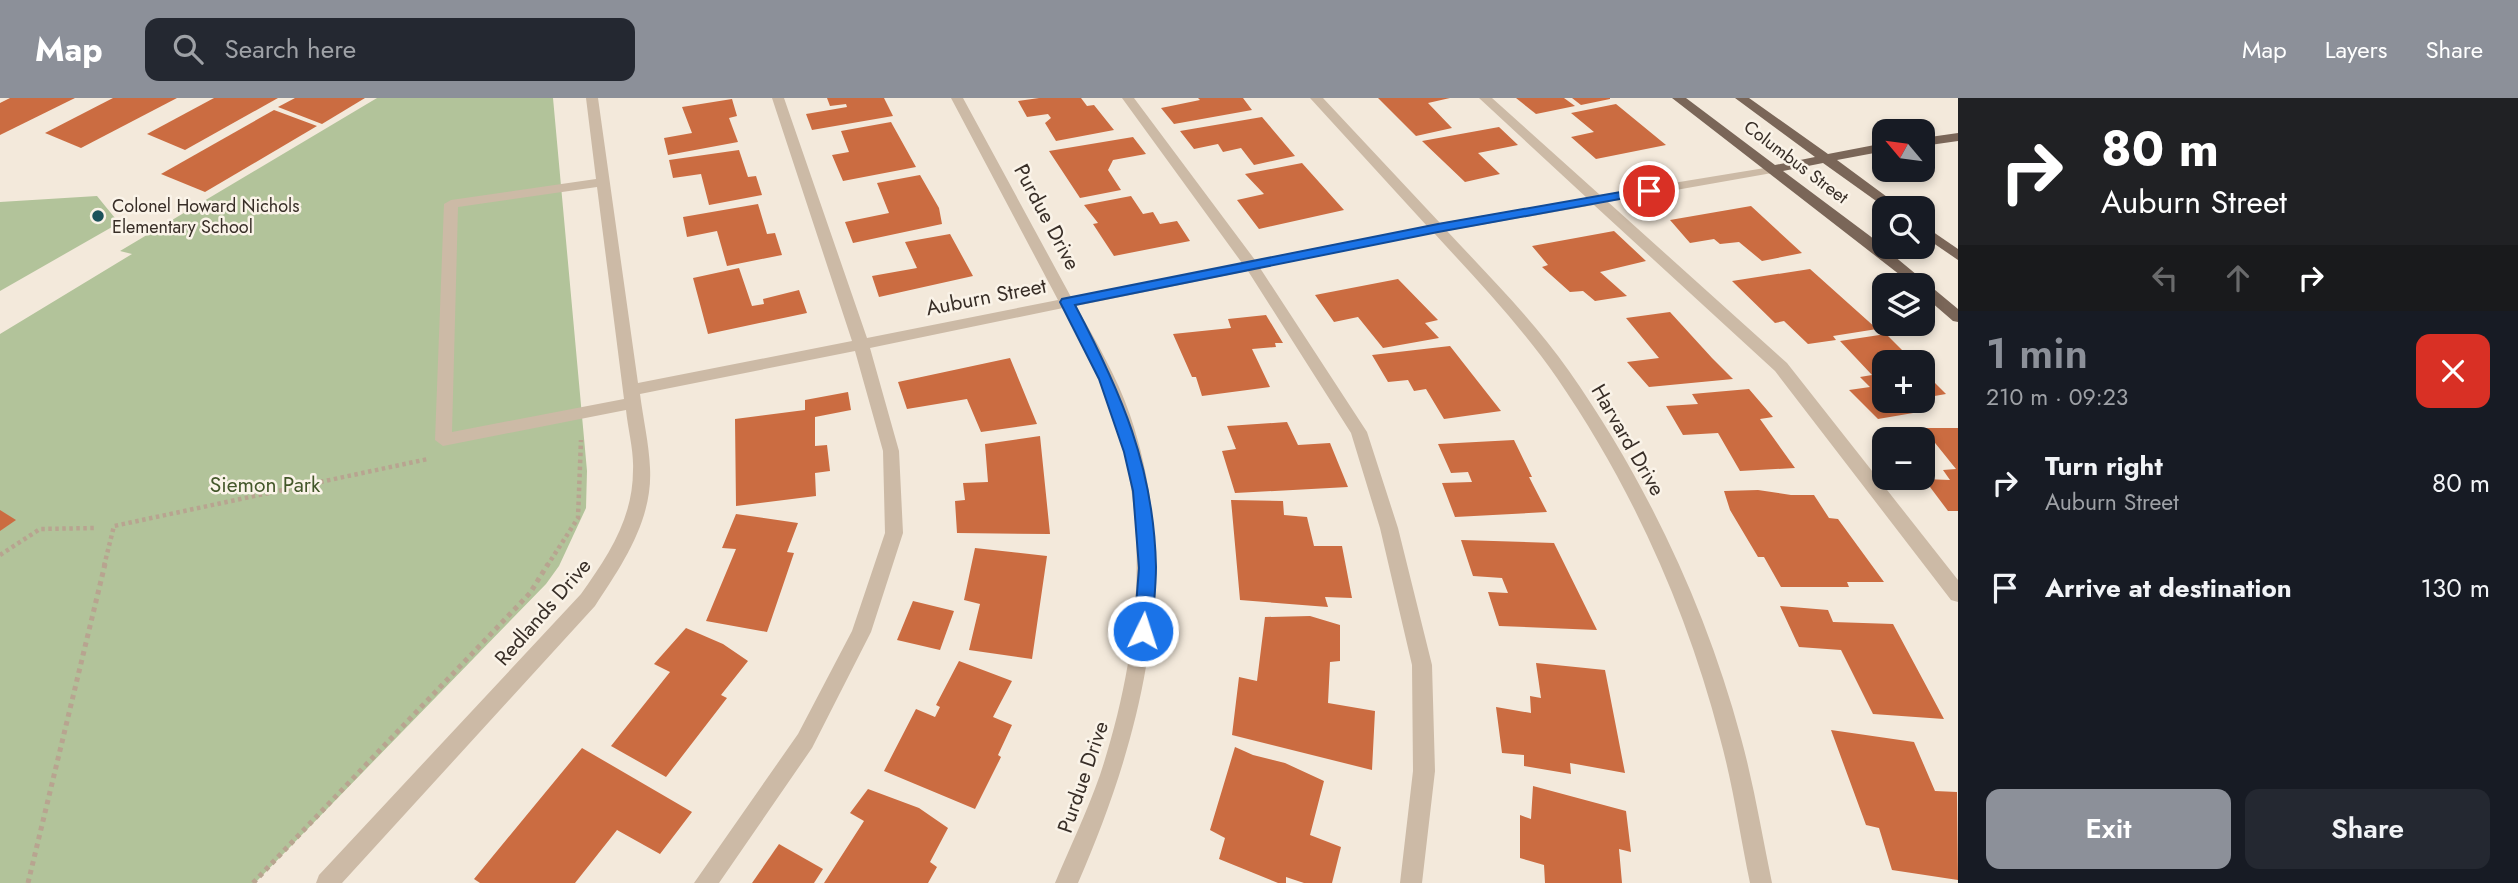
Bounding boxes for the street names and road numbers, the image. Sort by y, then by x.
street label: Columbus Street [1738,114,1854,210]
street label: Purdue Drive [1007,159,1088,275]
street label: Auburn Street [923,271,1049,323]
street label: Harvard Drive [1584,379,1672,502]
street label: Redlands Drive [488,551,598,672]
street label: Purdue Drive [1050,717,1116,837]

